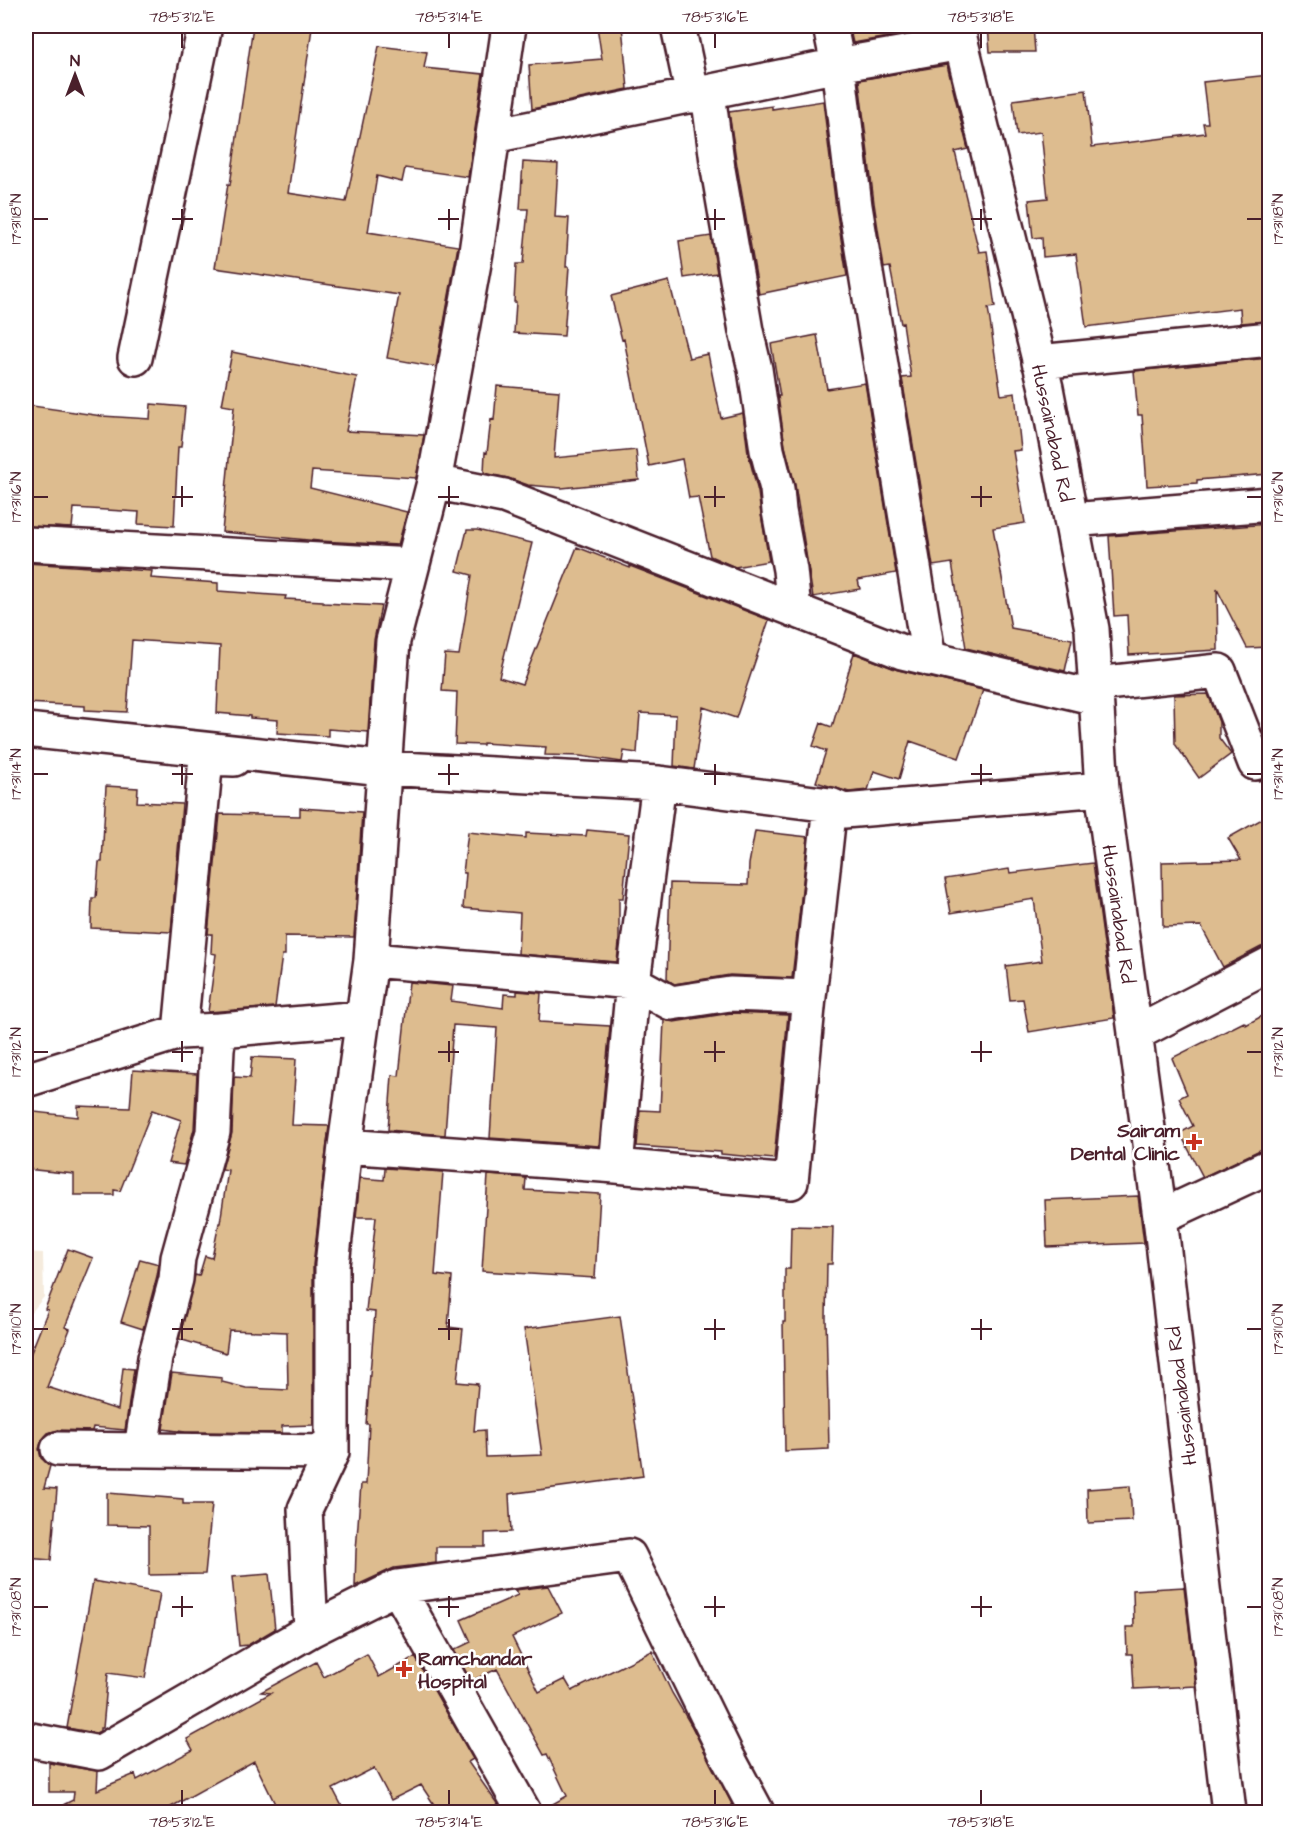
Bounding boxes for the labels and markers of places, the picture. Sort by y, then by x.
place label: Sairam Dental Clinic [1071,1117,1180,1168]
marker: Sairam Dental Clinic [1185,1133,1203,1151]
place label: Ramchandar Hospital [418,1645,533,1696]
marker: Ramchandar Hospital [395,1660,413,1678]

